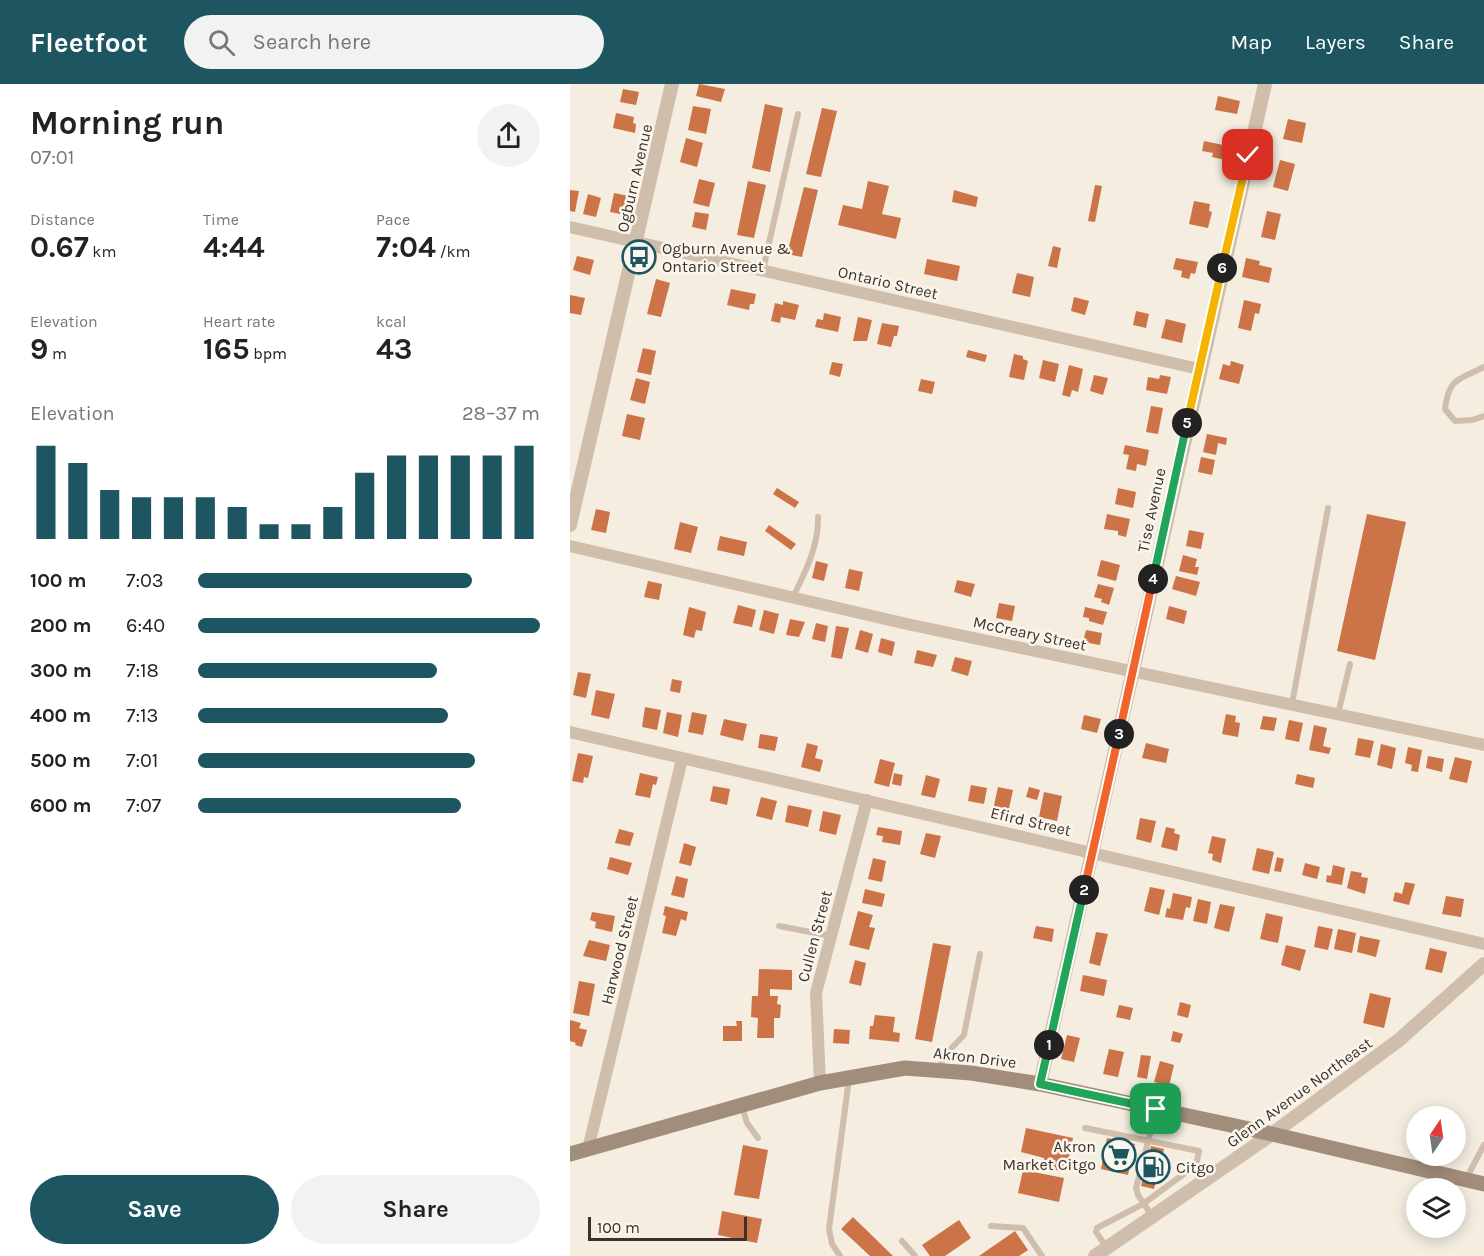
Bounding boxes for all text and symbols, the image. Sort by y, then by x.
search box [184,15,604,69]
text: Fleetfoot [30,26,148,59]
icon: search [205,26,238,59]
text: Search here [253,29,371,55]
text: Map [1230,30,1272,54]
text: Layers [1305,30,1366,54]
text: Share [1399,30,1454,54]
text: Morning run [30,104,224,142]
button: share [477,104,540,167]
street label: Ogburn Avenue [613,122,656,234]
pin [1222,129,1273,180]
icon: check [1231,138,1264,171]
text: 07:01 [30,146,74,169]
text: Distance [30,210,95,229]
text: Time [203,210,239,229]
text: Pace [376,210,410,229]
text: 0.67 [30,229,89,265]
text: 4:44 [203,229,265,265]
text: 7:04 [376,229,436,265]
bus stop icon: Ogburn Avenue & Ontario Street [621,239,657,275]
place label: Ogburn Avenue & Ontario Street [662,239,791,276]
text: km [89,242,116,261]
text: /km [436,242,471,261]
pin: 6 [1207,253,1237,283]
text: 6 [1217,258,1227,277]
street label: Ontario Street [836,262,940,303]
text: Elevation [30,312,98,331]
text: Heart rate [203,312,275,331]
text: kcal [376,312,407,331]
text: 9 [30,331,48,367]
text: 165 [203,331,249,367]
text: 43 [376,331,413,367]
text: m [48,344,67,363]
text: bpm [249,344,287,363]
text: Elevation [30,402,115,425]
text: 28–37 m [462,402,540,425]
pin: 5 [1172,408,1202,438]
text: 5 [1182,413,1192,432]
street label: Tise Avenue [1133,466,1170,554]
pin: 4 [1138,564,1168,594]
text: 100 m [30,569,86,592]
text: 7:03 [126,569,164,592]
text: 4 [1148,569,1158,588]
street label: McCreary Street [971,612,1088,655]
text: 200 m [30,614,91,637]
text: 6:40 [126,614,165,637]
text: 300 m [30,659,92,682]
text: 7:18 [126,659,159,682]
text: 400 m [30,704,91,727]
text: 7:13 [126,704,158,727]
pin: 3 [1104,719,1134,749]
text: 3 [1114,724,1124,743]
text: 500 m [30,749,91,772]
text: 7:01 [126,749,158,772]
text: 600 m [30,794,91,817]
text: 7:07 [126,794,161,817]
street label: Efird Street [989,803,1073,840]
pin: 2 [1069,875,1099,905]
text: 2 [1079,880,1089,899]
street label: Cullen Street [793,888,836,984]
street label: Harwood Street [597,894,642,1007]
pin: 1 [1034,1030,1064,1060]
street label: Glenn Avenue Northeast [1223,1033,1376,1152]
text: 1 [1046,1035,1052,1054]
street label: Akron Drive [932,1043,1018,1072]
pin [1130,1083,1181,1134]
icon: arrive [1139,1092,1172,1125]
north arrow [1406,1106,1466,1166]
map controls [1406,1106,1466,1238]
place label: Akron Market Citgo [1002,1137,1096,1174]
supermarket icon: Akron Market Citgo [1101,1137,1137,1173]
fuel station icon: Citgo [1135,1149,1171,1185]
place label: Citgo [1176,1158,1214,1177]
button: Save [30,1175,279,1244]
button: Share [291,1175,540,1244]
button: layers [1406,1178,1466,1238]
scale bar [588,1214,747,1242]
text: 100 m [597,1218,640,1237]

